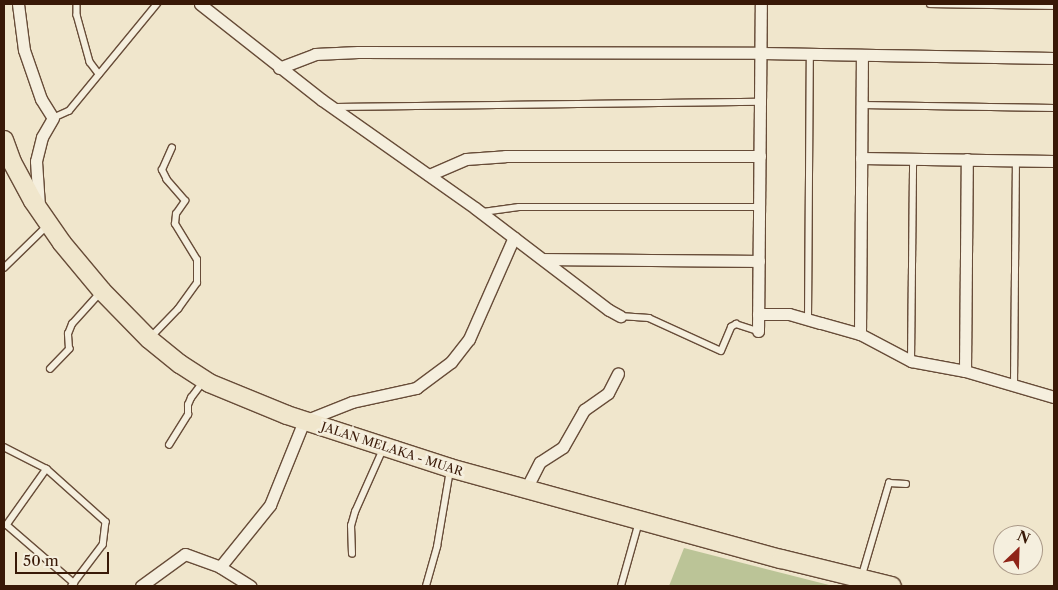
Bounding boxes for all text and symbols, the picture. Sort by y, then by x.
street label: JALAN MELAKA - MUAR [319,419,465,479]
north arrow [993,525,1043,575]
text: N [1014,527,1033,548]
scale bar [18,542,111,574]
text: 50 m [23,551,59,570]

